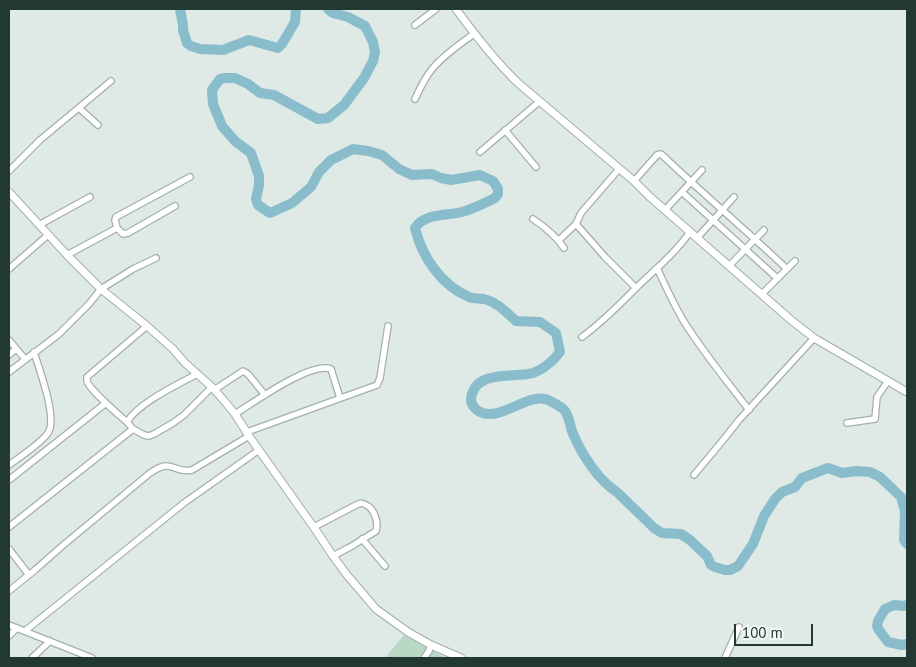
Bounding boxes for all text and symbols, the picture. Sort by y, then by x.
scale bar [736,614,815,646]
text: 100 m [742,623,783,642]

